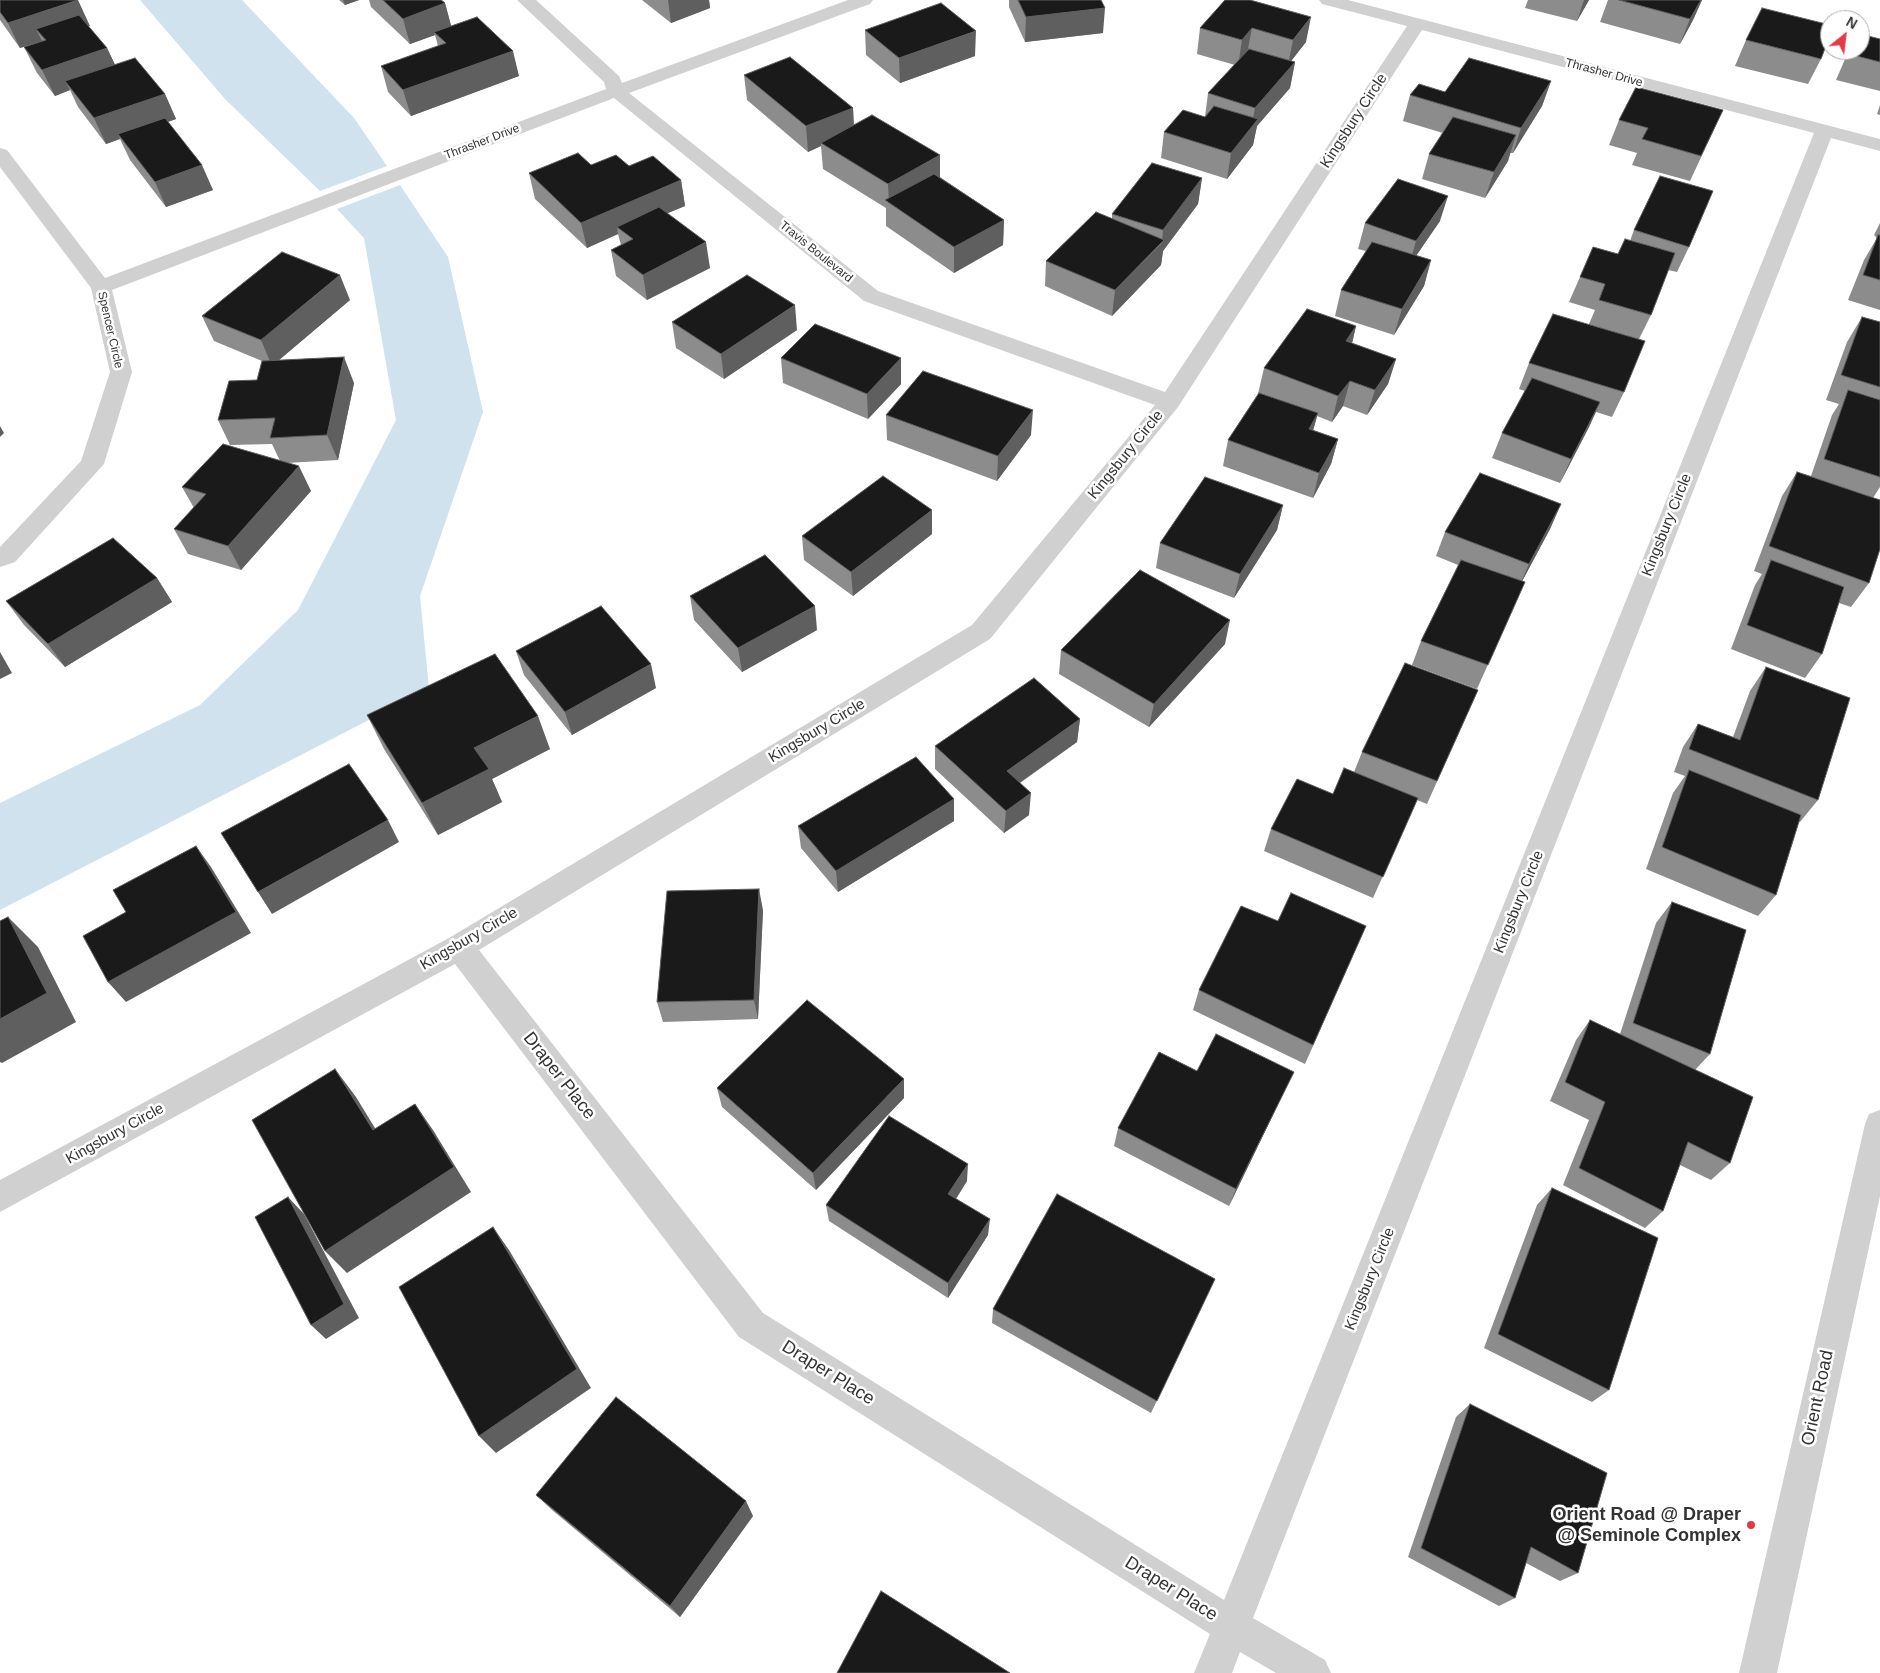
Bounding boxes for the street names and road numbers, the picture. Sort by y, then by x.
street label: Thrasher Drive [1564,56,1644,90]
street label: Kingsbury Circle [1317,70,1391,172]
street label: Thrasher Drive [442,121,522,163]
street label: Travis Boulevard [777,218,855,286]
street label: Spencer Circle [94,290,126,370]
street label: Kingsbury Circle [1085,407,1167,503]
street label: Kingsbury Circle [1638,471,1696,579]
street label: Kingsbury Circle [766,695,868,767]
street label: Kingsbury Circle [1490,848,1548,956]
street label: Kingsbury Circle [417,904,521,974]
street label: Draper Place [518,1028,600,1124]
street label: Kingsbury Circle [63,1100,167,1168]
street label: Kingsbury Circle [1341,1225,1399,1333]
street label: Draper Place [778,1336,878,1410]
street label: Orient Road [1797,1348,1839,1448]
street label: Draper Place [1121,1552,1221,1626]

